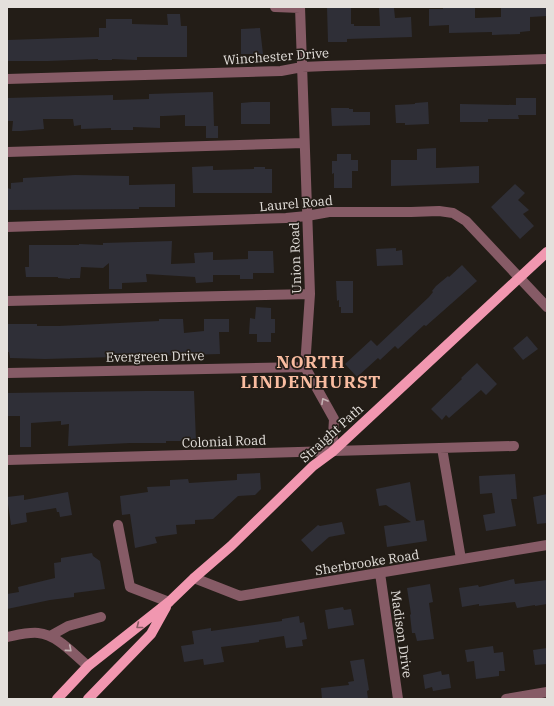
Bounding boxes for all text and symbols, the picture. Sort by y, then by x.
street label: Winchester Drive [223,44,330,69]
street label: Laurel Road [259,192,333,215]
street label: Union Road [286,222,305,294]
street label: Evergreen Drive [106,347,205,366]
district label: NORTH LINDENHURST [241,351,381,393]
one-way arrow [321,398,328,405]
street label: Straight Path [296,400,367,466]
street label: Colonial Road [182,432,267,451]
street label: Sherbrooke Road [314,546,420,579]
street label: Madison Drive [387,589,416,679]
one-way arrow [136,621,143,628]
one-way arrow [64,645,71,652]

